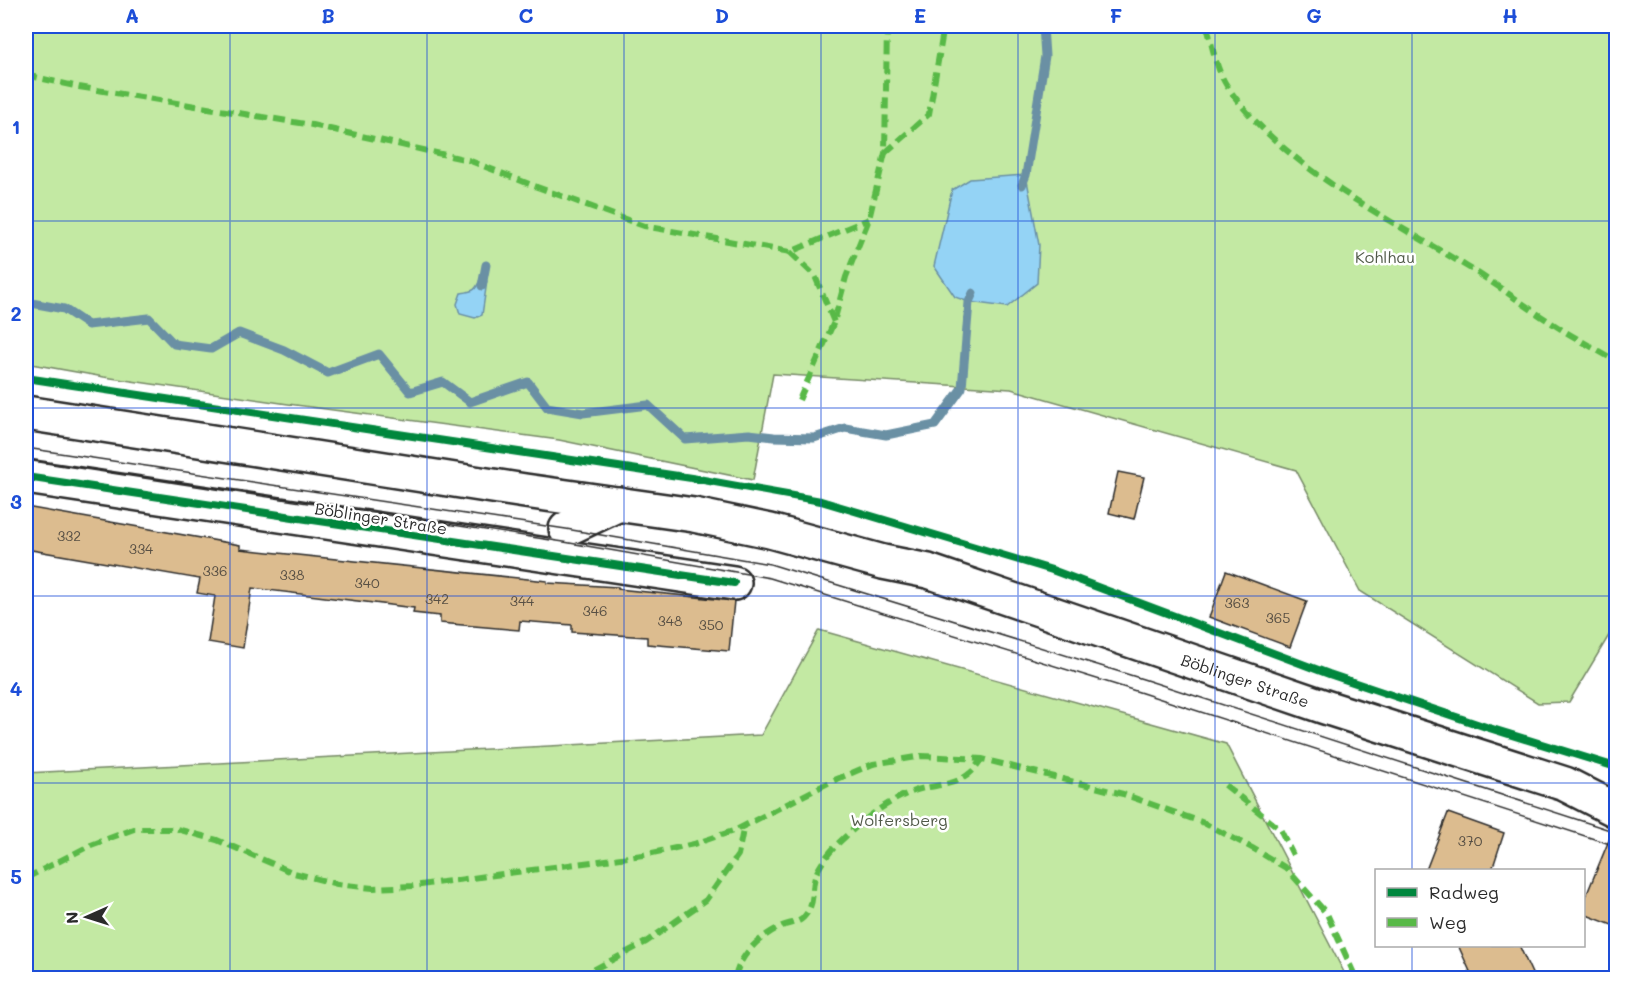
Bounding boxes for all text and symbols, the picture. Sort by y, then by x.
text: A [125,2,139,28]
text: B [321,2,335,28]
text: C [519,2,534,28]
text: D [715,2,729,28]
text: E [914,2,926,28]
text: F [1110,2,1123,28]
text: G [1306,2,1322,28]
text: H [1502,2,1518,28]
text: 1 [12,113,20,139]
park label: Kohlhau [1355,246,1415,267]
text: 2 [10,300,22,326]
text: 3 [10,488,22,514]
street label: Böblinger Straße [313,497,449,539]
house number: 332 [57,526,81,545]
house number: 334 [129,539,154,558]
house number: 336 [203,561,227,580]
house number: 338 [280,565,304,584]
house number: 340 [354,573,380,592]
house number: 342 [425,589,449,608]
house number: 344 [510,591,535,610]
house number: 363 [1225,593,1249,612]
house number: 346 [583,601,607,620]
house number: 365 [1266,608,1290,627]
house number: 348 [658,611,682,630]
house number: 350 [698,615,724,634]
street label: Böblinger Straße [1179,648,1312,711]
text: 4 [10,675,23,701]
park label: Wolfersberg [851,809,947,830]
house number: 370 [1458,831,1483,850]
text: 5 [10,863,22,889]
legend [1375,869,1585,947]
text: Radweg [1429,880,1499,904]
north arrow [57,887,117,947]
text: Weg [1429,910,1466,934]
text: N [61,911,82,924]

